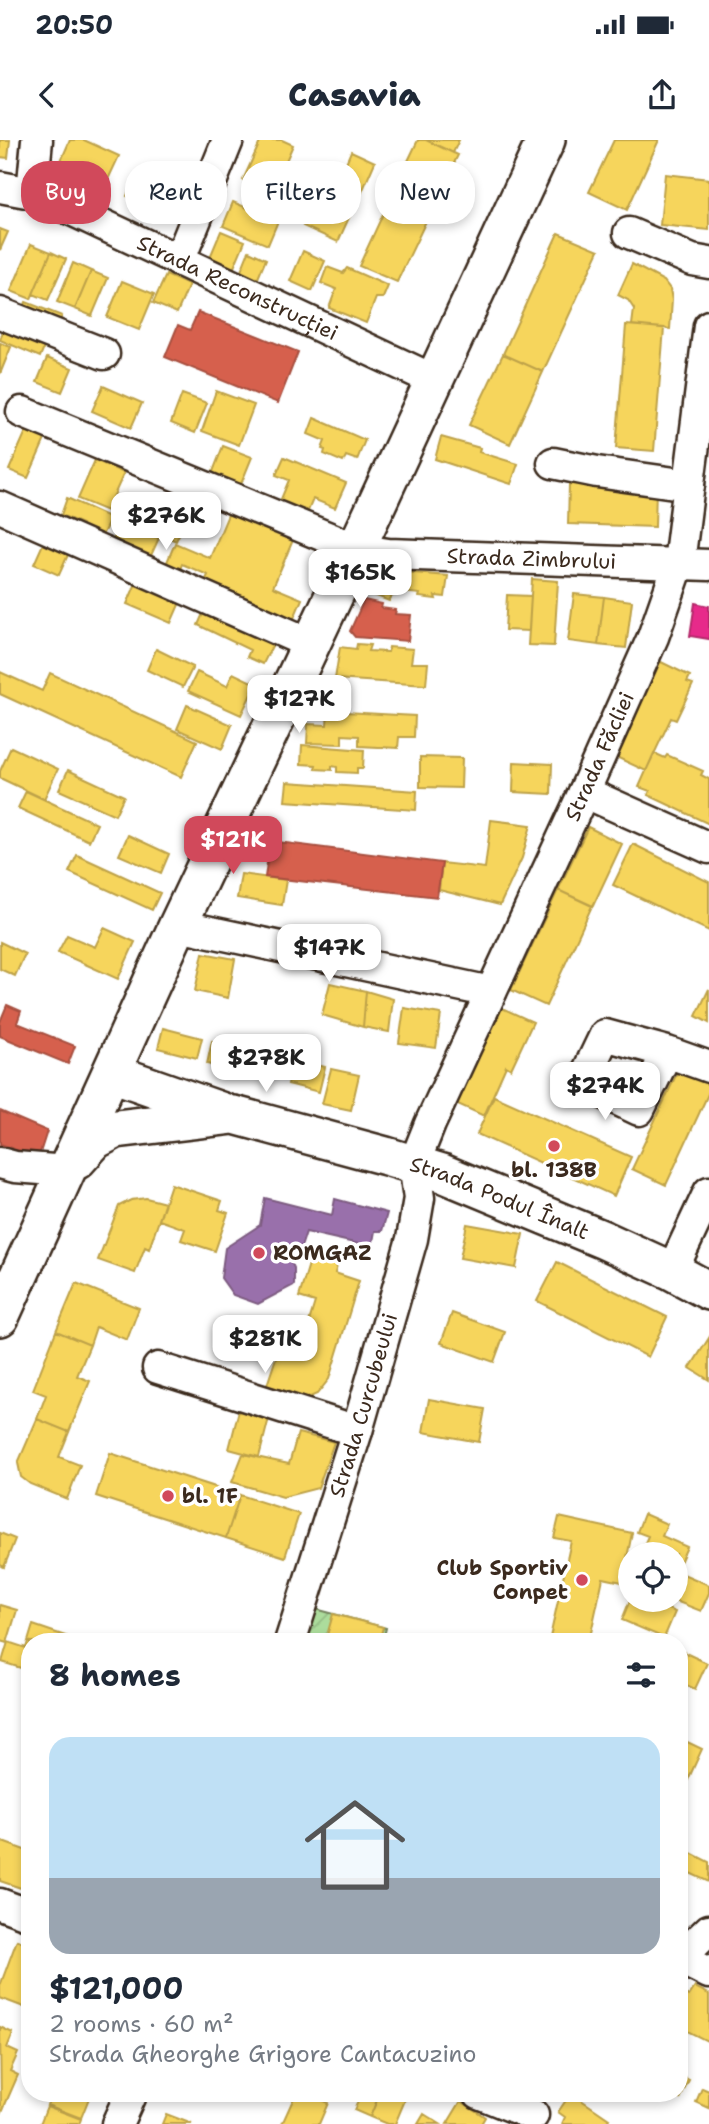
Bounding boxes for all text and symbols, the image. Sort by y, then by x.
text: 20:50 [35,7,113,42]
text: Casavia [288,73,421,116]
icon: back [28,76,66,114]
icon: share [643,76,681,114]
chip: Buy [21,161,111,224]
chip: Rent [125,161,227,224]
chip: Filters [241,161,361,224]
chip: New [375,161,475,224]
street label: Strada Reconstrucției [133,229,343,347]
pin: $276K [117,492,215,552]
text: $276K [127,500,205,530]
street label: Strada Zimbrului [446,542,617,576]
pin: $165K [311,550,409,609]
text: $165K [325,557,395,587]
pin: $127K [250,676,348,735]
text: $127K [263,683,335,713]
street label: Strada Făcliei [558,687,641,826]
pin: $121K [184,816,282,876]
text: $121K [200,824,266,854]
pin: $147K [280,924,378,984]
text: $147K [293,932,365,962]
pin: $278K [217,1034,315,1094]
text: $278K [227,1042,305,1072]
pin: $274K [556,1062,654,1122]
text: $274K [566,1070,644,1100]
marker: bl. 138B [546,1138,562,1154]
street label: Strada Podul Înalt [407,1150,593,1246]
place label: bl. 138B [511,1156,597,1184]
place label: ROMGAZ [273,1239,371,1267]
marker: ROMGAZ [251,1245,267,1261]
street label: Strada Curcubeului [323,1310,404,1501]
pin: $281K [216,1316,314,1375]
text: $281K [229,1323,301,1353]
place label: bl. 1F [182,1482,238,1510]
marker: bl. 1F [160,1488,176,1504]
map controls [618,1542,688,1612]
button: locate [618,1542,688,1612]
place label: Club Sportiv Conpet [436,1554,568,1606]
marker: Club Sportiv Conpet [574,1572,590,1588]
text: 8 homes [49,1655,181,1696]
icon: filters [622,1656,660,1694]
icon: home [292,1782,418,1908]
text: $121,000 [49,1968,183,2009]
text: 2 rooms · 60 m² [49,2009,234,2039]
text: Strada Gheorghe Grigore Cantacuzino [49,2039,477,2069]

